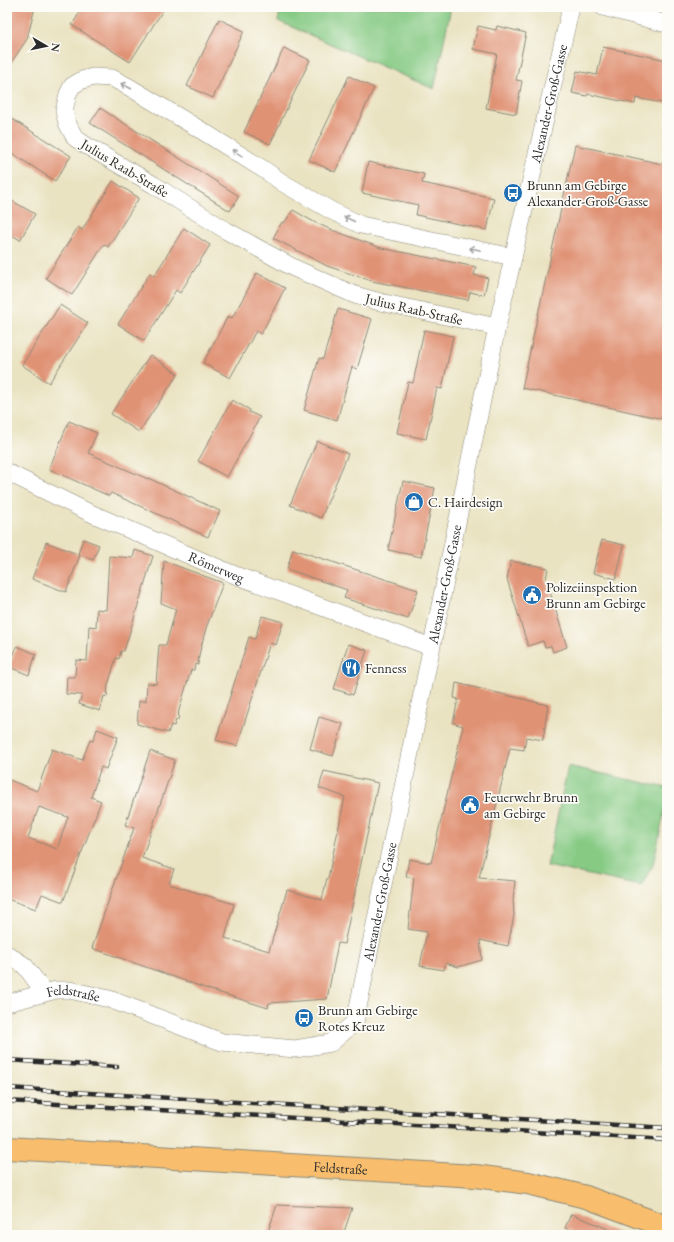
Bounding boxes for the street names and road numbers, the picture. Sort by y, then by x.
street label: Alexander-Groß-Gasse [526,42,571,166]
street label: Julius Raab-Straße [77,134,173,202]
street label: Julius Raab-Straße [363,289,465,329]
street label: Alexander-Groß-Gasse [423,523,465,647]
street label: Römerweg [186,547,248,587]
street label: Alexander-Groß-Gasse [358,840,401,964]
street label: Feldstraße [44,981,102,1006]
street label: Feldstraße [313,1157,369,1179]

